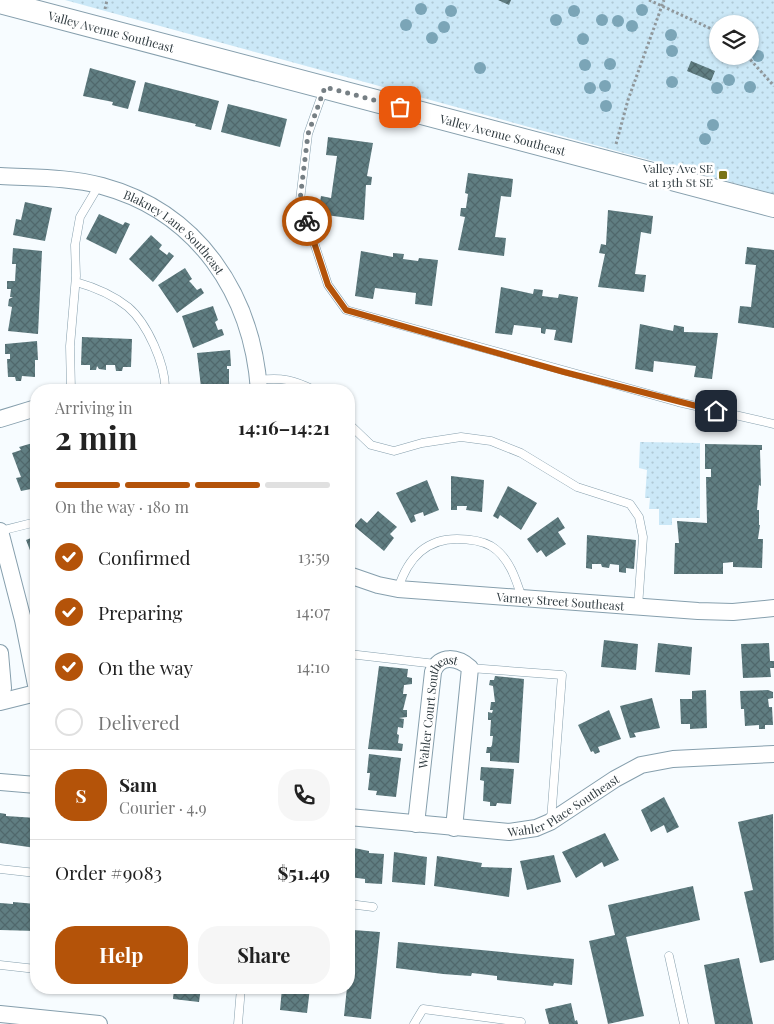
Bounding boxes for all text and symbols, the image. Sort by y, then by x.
street label: Valley Avenue Southeast [46,7,177,56]
map controls [709,15,759,65]
button: layers [709,15,759,65]
pin [379,86,421,128]
icon: bag [386,93,414,121]
street label: Valley Avenue Southeast [437,110,568,159]
place label: Valley Ave SE at 13th St SE [642,160,713,190]
marker: Valley Ave SE at 13th St SE [717,169,729,181]
street label: Blakney Lane Southeast [121,186,229,278]
courier [282,196,332,246]
icon: bike [293,207,321,235]
pin [695,390,737,432]
text: Arriving in [55,397,133,418]
icon: home [702,397,730,425]
text: 14:16–14:21 [238,414,330,440]
text: 2 min [55,415,138,458]
text: On the way · 180 m [55,496,189,517]
icon: check [55,543,83,571]
text: Confirmed [98,544,191,570]
text: 13:59 [298,546,330,567]
street label: Varney Street Southeast [495,588,626,614]
icon: check [55,598,83,626]
text: Preparing [98,599,183,625]
text: 14:07 [296,601,330,622]
street label: Wahler Court Southeast [414,651,461,770]
icon: check [55,653,83,681]
text: On the way [98,654,193,680]
text: 14:10 [296,656,330,677]
text: Delivered [98,709,180,735]
button: phone [278,769,330,821]
street label: Wahler Place Southeast [506,770,622,840]
text: Sam [119,771,157,797]
text: S [75,782,87,808]
text: Courier · 4.9 [119,797,207,818]
text: Order #9083 [55,859,162,885]
text: $51.49 [277,859,330,885]
button: Help [55,926,188,984]
button: Share [198,926,330,984]

